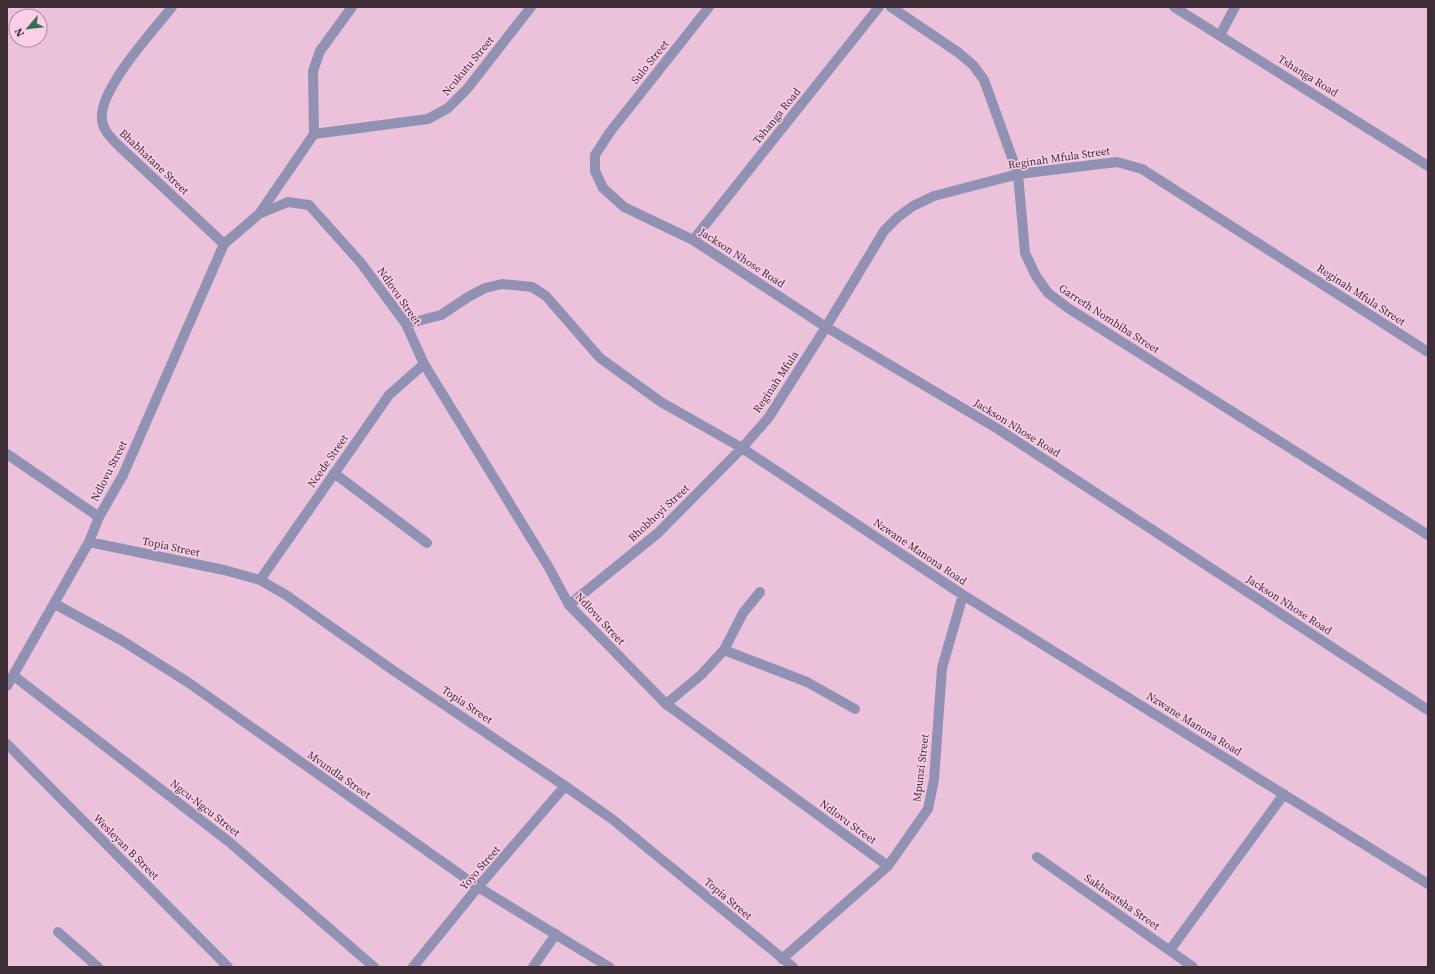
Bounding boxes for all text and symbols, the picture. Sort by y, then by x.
north arrow [8,8,48,48]
text: N [11,25,28,40]
street label: Ncukutu Street [439,33,498,99]
street label: Sulo Street [628,37,673,87]
street label: Tshanga Road [1275,52,1342,101]
street label: Tshanga Road [750,84,805,147]
street label: Bhabhatane Street [116,126,192,198]
street label: Reginah Mfula Street [1007,143,1111,173]
street label: Jackson Nhose Road [695,224,788,292]
street label: Reginah Mfula Street [1314,261,1409,329]
street label: Ndlovu Street [374,264,424,328]
street label: Garreth Nombiba Street [1056,281,1163,357]
street label: Reginah Mfula [750,348,803,416]
street label: Jackson Nhose Road [970,395,1064,461]
street label: Ncede Street [304,431,352,491]
street label: Ndlovu Street [87,438,131,504]
street label: Bhobhoyi Street [625,481,693,545]
street label: Nzwane Manona Road [871,515,970,589]
street label: Topia Street [141,534,201,560]
street label: Jackson Nhose Road [1242,571,1335,639]
street label: Ndlovu Street [572,590,628,649]
street label: Topia Street [439,683,496,728]
street label: Nzwane Manona Road [1144,689,1245,760]
street label: Mpunzi Street [909,733,933,803]
street label: Mvundla Street [304,748,374,803]
street label: Ngcu-Ngcu Street [167,776,243,840]
street label: Ndlovu Street [817,796,880,848]
street label: Wesleyan B Street [90,811,162,883]
street label: Yoyo Street [457,842,504,893]
street label: Sakhwatsha Street [1081,870,1163,934]
street label: Topia Street [701,875,755,924]

